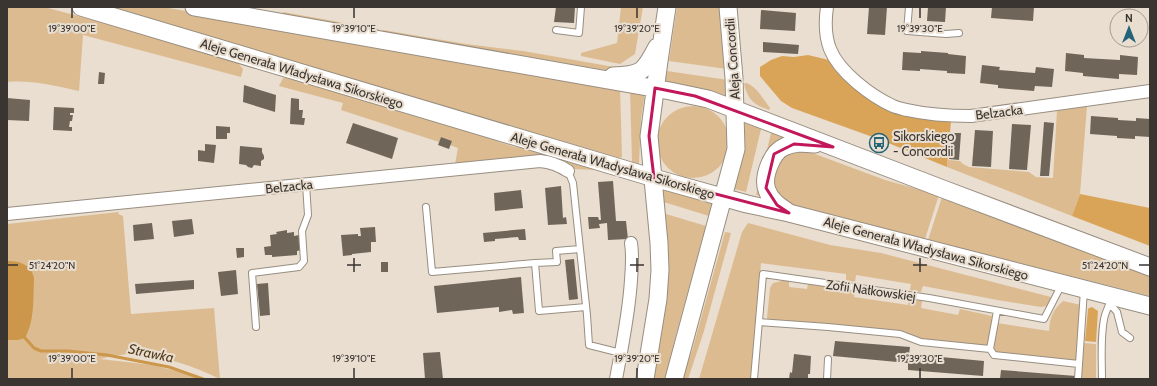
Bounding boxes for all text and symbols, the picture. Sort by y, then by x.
north arrow [1109,8,1149,48]
text: N [1125,11,1133,25]
street label: Aleja Concordii [721,18,744,100]
text: 19°39'00"E [48,22,96,35]
text: 19°39'10"E [332,22,376,35]
text: 19°39'20"E [614,22,660,35]
text: 19°39'30"E [897,22,943,35]
street label: Aleje Generała Władysława Sikorskiego [198,34,405,113]
street label: Belzacka [974,101,1024,123]
street label: Aleje Generała Władysława Sikorskiego [509,128,717,203]
place label: Sikorskiego - Concordii [893,128,954,159]
bus stop icon: Sikorskiego - Concordii [868,132,890,154]
street label: Belzacka [264,175,314,196]
street label: Aleje Generała Władysława Sikorskiego [822,213,1030,284]
text: 51°24'20"N [29,259,75,272]
text: 51°24'20"N [1082,259,1128,272]
street label: Zofii Nałkowskiej [825,276,917,305]
water label: Strawka [127,339,175,367]
text: 19°39'00"E [48,352,96,365]
text: 19°39'10"E [332,352,376,365]
text: 19°39'20"E [614,352,660,365]
text: 19°39'30"E [897,352,943,365]

